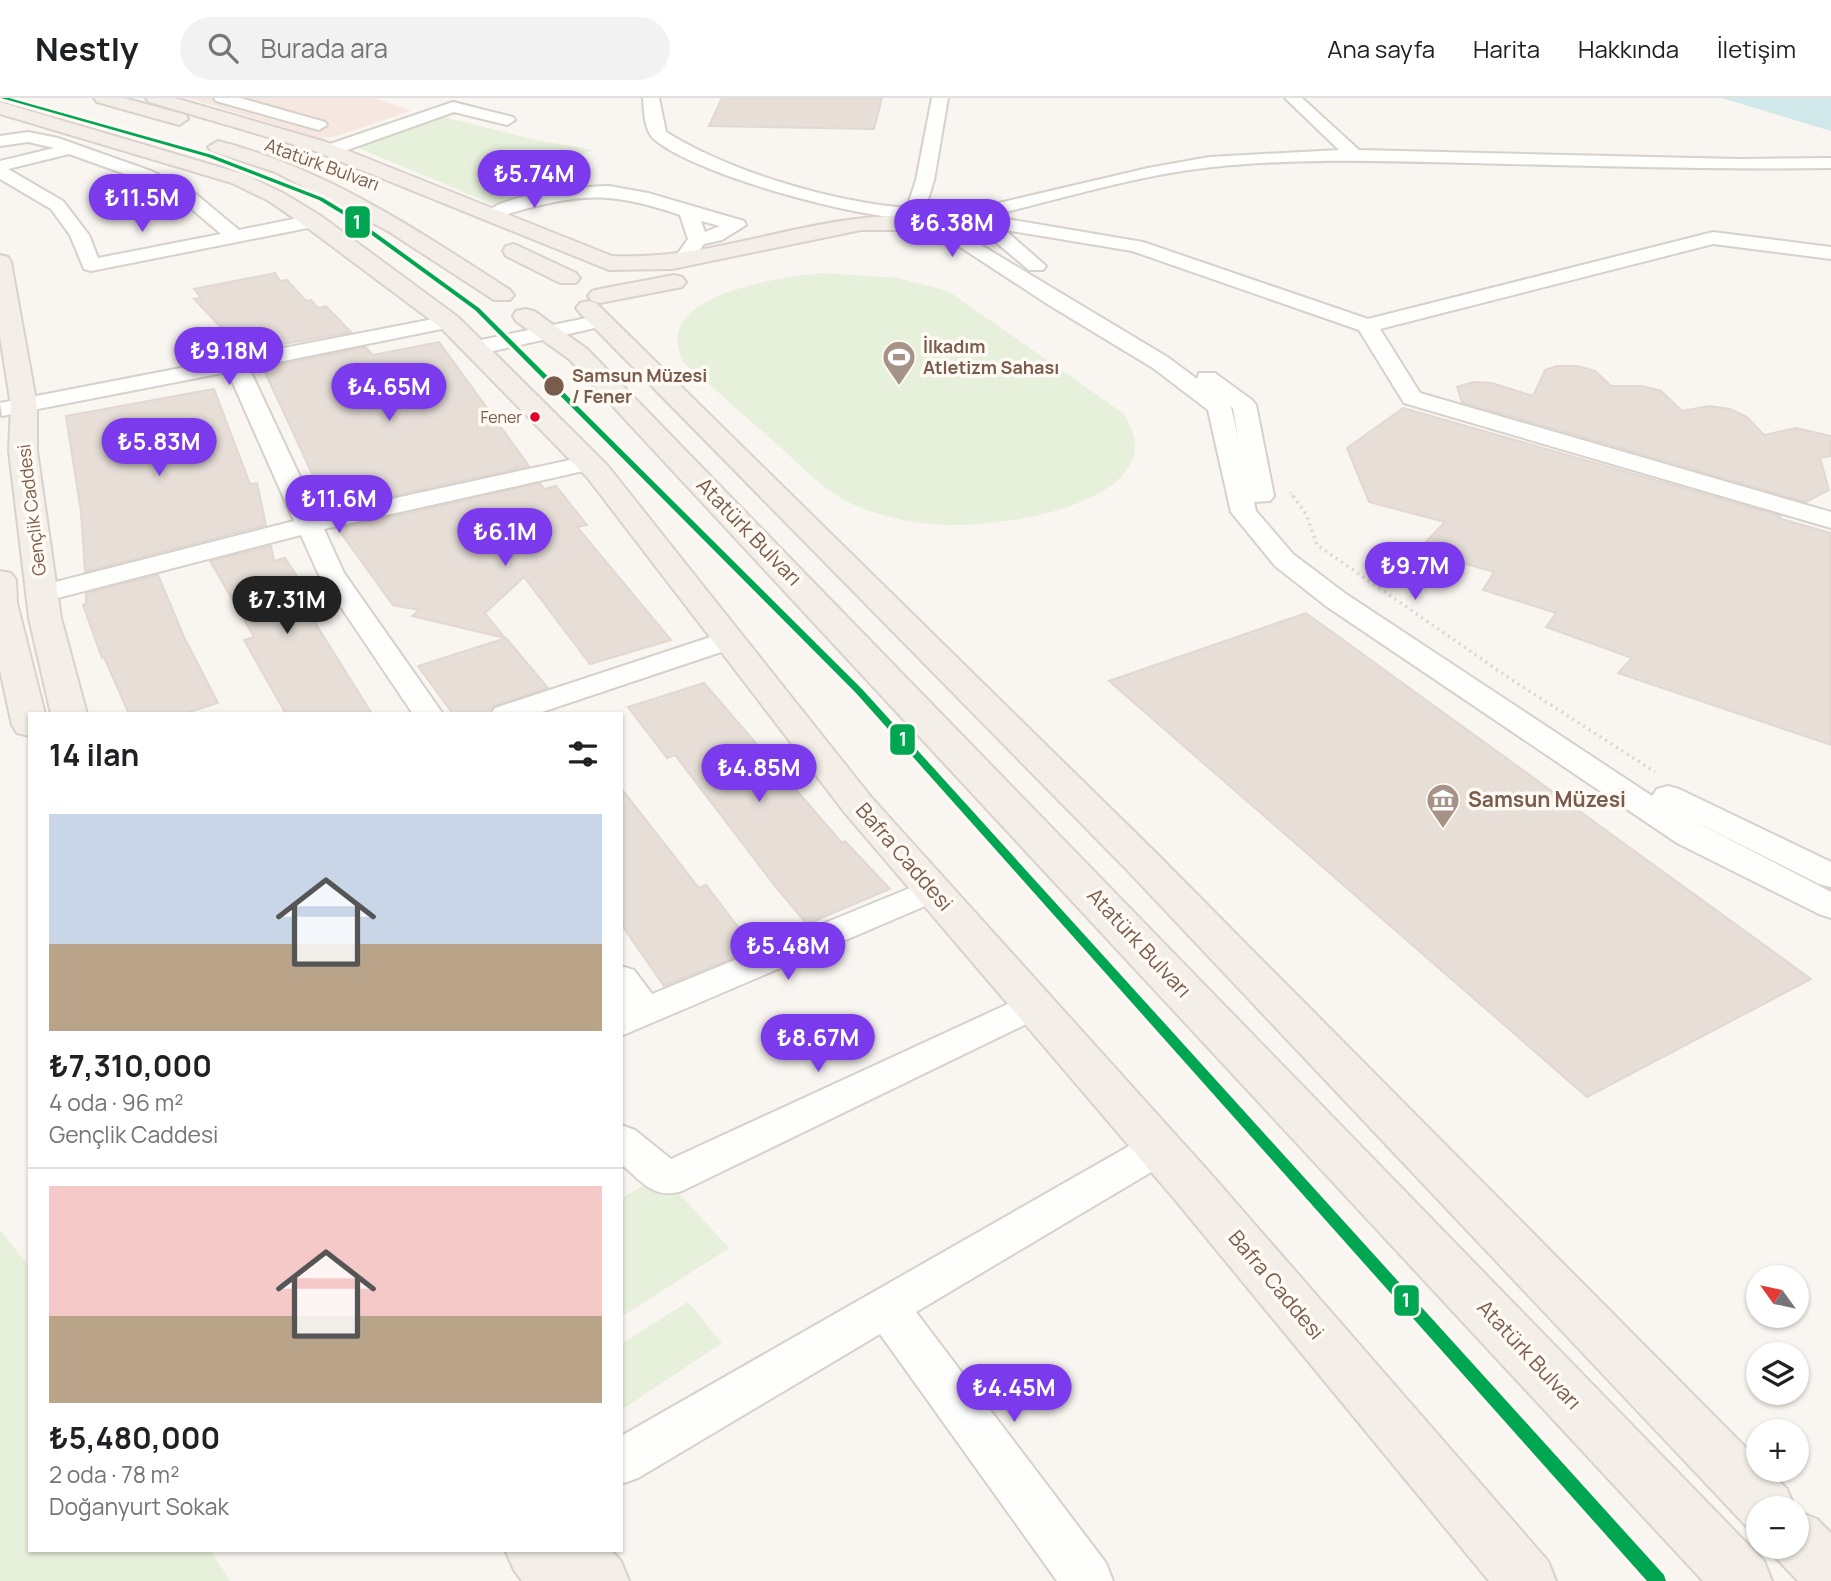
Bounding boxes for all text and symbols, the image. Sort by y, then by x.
search box [180,17,670,80]
text: Nestly [35,26,138,71]
icon: search [204,29,242,67]
text: Burada ara [260,30,388,66]
text: Ana sayfa [1327,32,1435,65]
text: Harita [1473,32,1540,65]
text: Hakkında [1578,32,1679,65]
text: İletişim [1717,32,1796,65]
street label: Atatürk Bulvarı [262,132,383,196]
pin: ₺5.74M [477,150,591,210]
text: ₺5.74M [494,157,574,189]
pin: ₺11.5M [85,174,199,234]
text: ₺11.5M [105,181,179,213]
pin: ₺6.38M [895,200,1009,259]
line badge: 1 [344,205,371,239]
text: ₺6.38M [910,206,994,238]
text: 1 [353,209,361,235]
pin: ₺9.18M [172,328,286,387]
text: ₺9.18M [190,334,268,366]
place label: İlkadım Atletizm Sahası [923,334,1059,379]
sports icon: İlkadım Atletizm Sahası [880,338,918,387]
place label: Samsun Müzesi / Fener [572,363,707,408]
pin: ₺4.65M [332,364,446,423]
text: ₺4.65M [347,370,431,402]
marker: Samsun Müzesi / Fener [542,374,566,398]
place label: Fener [481,406,522,428]
marker: Fener [528,410,542,424]
pin: ₺5.83M [102,418,216,478]
text: ₺5.83M [118,425,200,457]
street label: Gençlik Caddesi [11,443,51,577]
street label: Atatürk Bulvarı [691,471,809,592]
pin: ₺11.6M [282,476,396,535]
text: ₺11.6M [301,482,377,514]
pin: ₺6.1M [456,508,554,568]
text: ₺6.1M [473,515,537,547]
pin: ₺9.7M [1366,542,1464,602]
text: ₺9.7M [1381,549,1449,581]
pin: ₺7.31M [230,576,344,636]
text: ₺7.31M [248,583,326,615]
line badge: 1 [889,723,916,756]
text: 1 [899,726,907,752]
text: 14 ilan [49,734,139,775]
icon: filters [564,735,602,773]
pin: ₺4.85M [702,744,816,804]
text: ₺4.85M [718,751,800,783]
museum icon: Samsun Müzesi [1424,781,1462,830]
place label: Samsun Müzesi [1468,785,1626,813]
street label: Bafra Caddesi [850,796,960,916]
icon: home [263,859,389,985]
street label: Atatürk Bulvarı [1082,881,1198,1003]
pin: ₺5.48M [731,922,845,982]
text: ₺5.48M [746,929,830,961]
pin: ₺8.67M [761,1014,875,1074]
text: ₺8.67M [777,1021,859,1053]
text: ₺7,310,000 [49,1045,212,1086]
text: 4 oda · 96 m² [49,1086,183,1118]
text: Gençlik Caddesi [49,1118,218,1150]
street label: Bafra Caddesi [1223,1224,1331,1345]
icon: home [263,1231,389,1357]
north arrow [1746,1265,1810,1328]
map controls [1746,1265,1809,1559]
line badge: 1 [1393,1284,1420,1317]
text: 1 [1402,1287,1410,1313]
street label: Atatürk Bulvarı [1472,1293,1588,1415]
button: layers [1746,1342,1809,1405]
pin: ₺4.45M [957,1364,1071,1424]
text: ₺4.45M [973,1371,1055,1403]
text: ₺5,480,000 [49,1417,220,1458]
button: + [1746,1419,1809,1482]
text: 2 oda · 78 m² [49,1458,179,1490]
text: Doğanyurt Sokak [49,1490,229,1522]
button: − [1746,1496,1809,1559]

